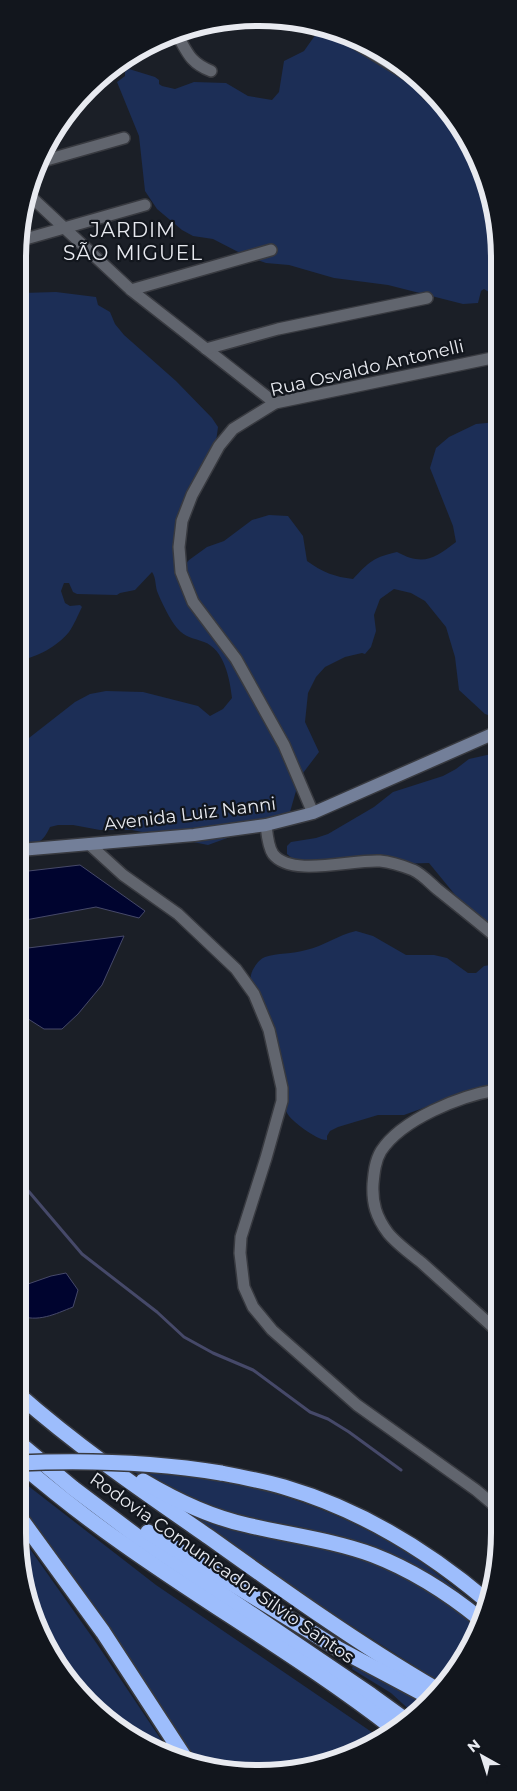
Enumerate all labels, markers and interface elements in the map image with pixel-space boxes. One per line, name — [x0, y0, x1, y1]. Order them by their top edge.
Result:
district label: JARDIM SÃO MIGUEL — [63, 218, 203, 265]
street label: Rua Osvaldo Antonelli — [268, 335, 466, 401]
street label: Avenida Luiz Nanni — [103, 793, 277, 835]
street label: Rodovia Comunicador Silvio Santos — [86, 1468, 359, 1668]
north arrow — [457, 1731, 507, 1781]
text: N — [464, 1735, 484, 1756]

